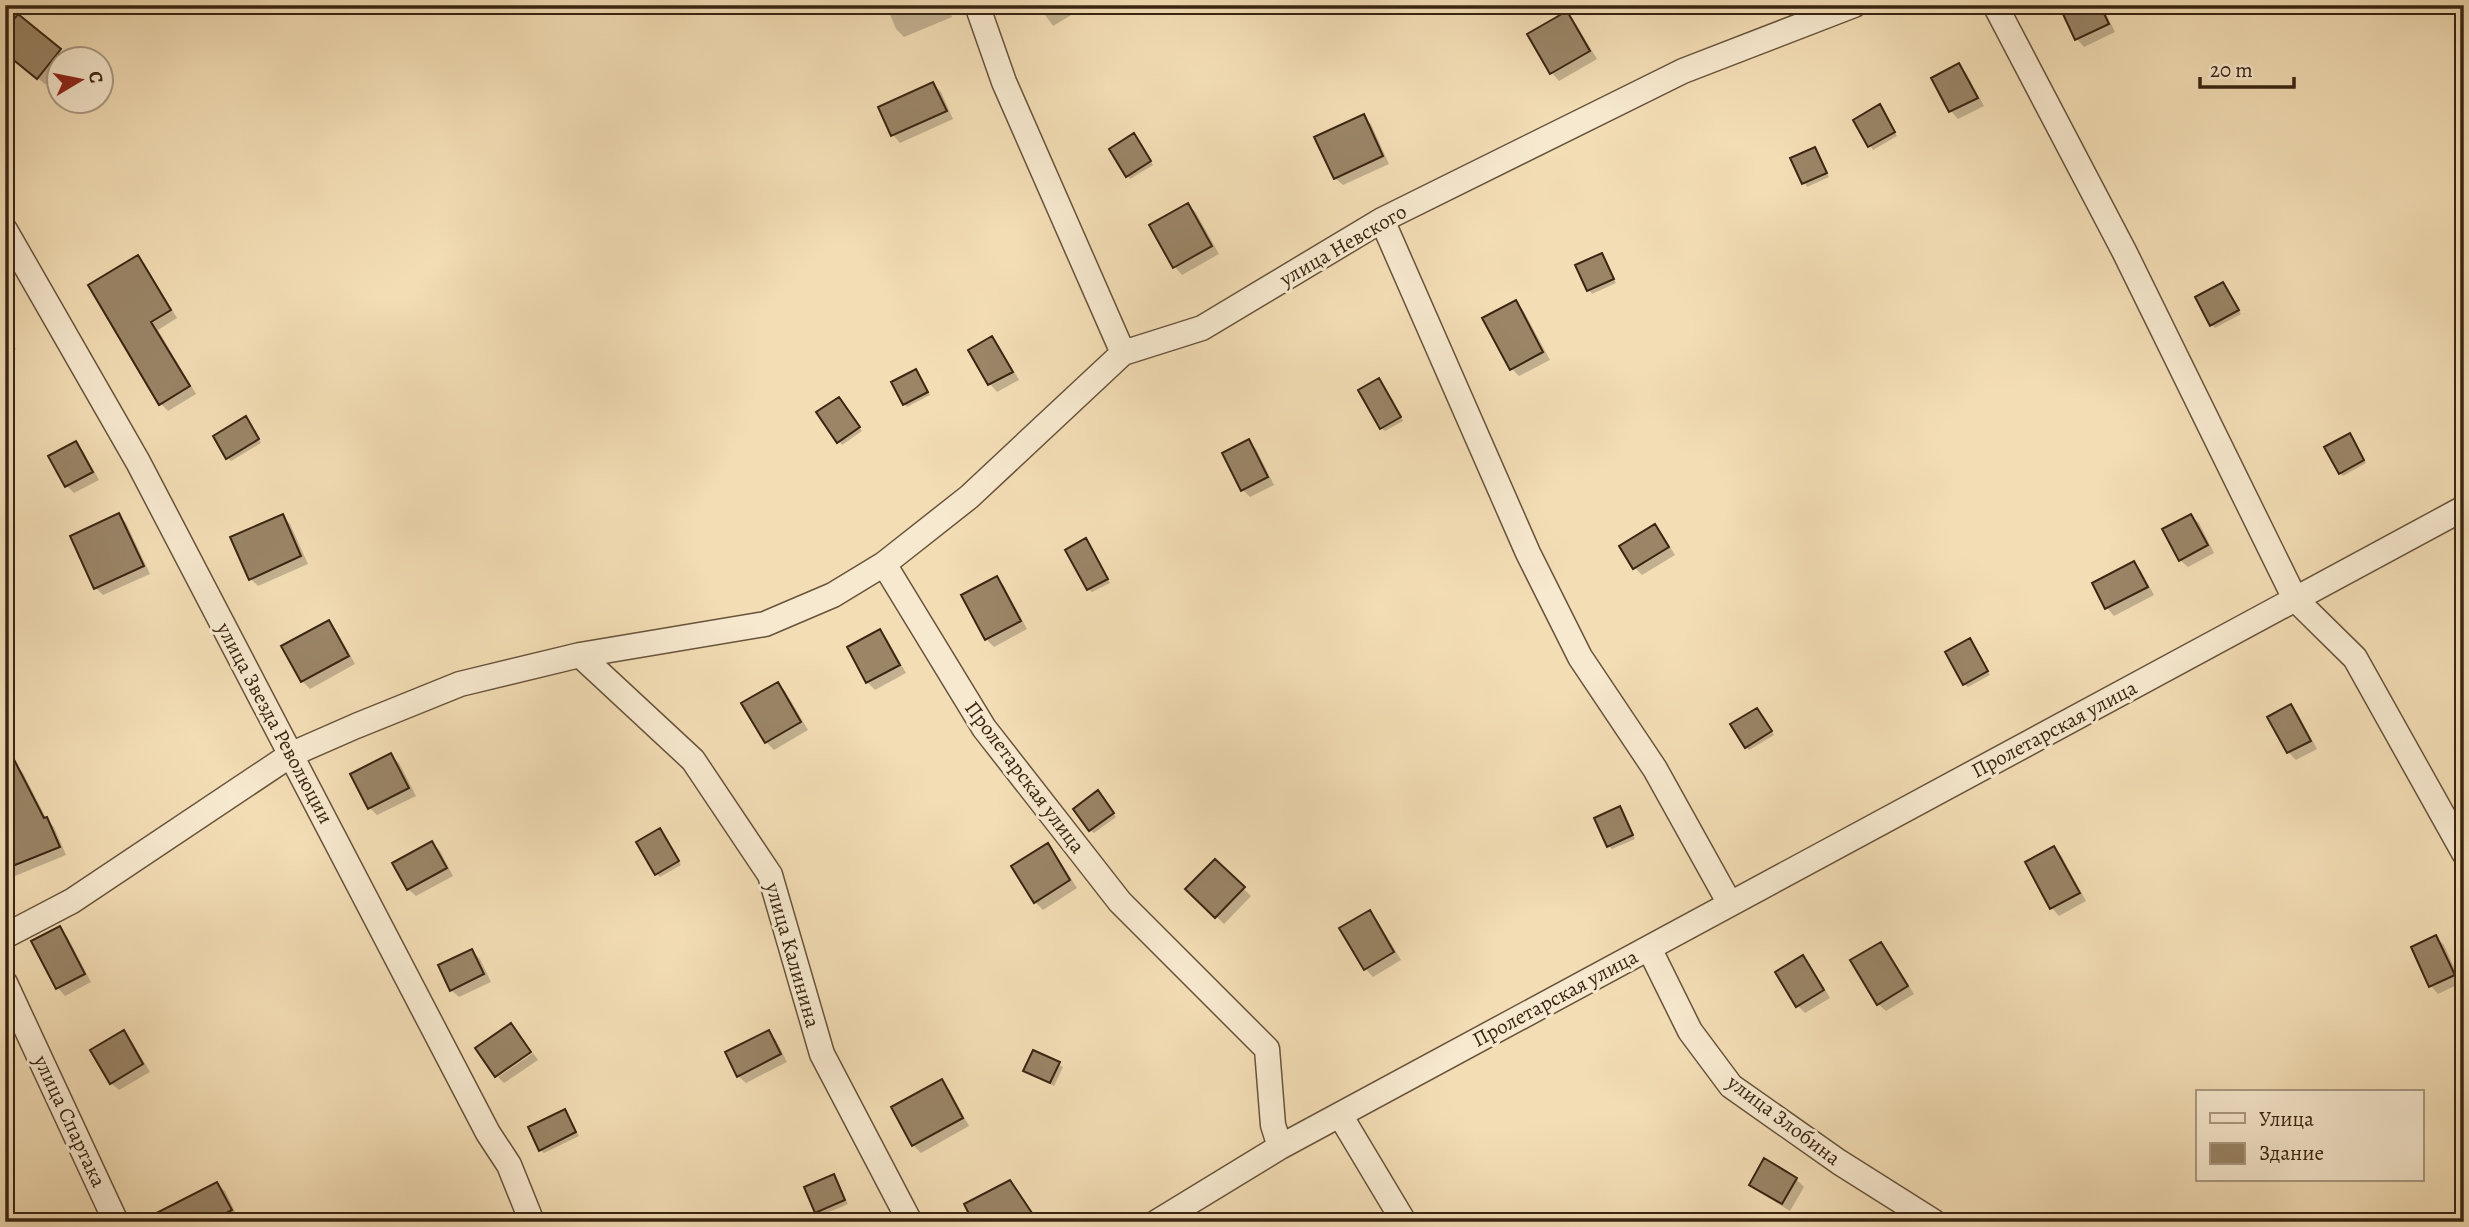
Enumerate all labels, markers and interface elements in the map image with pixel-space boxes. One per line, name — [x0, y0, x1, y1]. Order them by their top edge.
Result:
north arrow — [46, 46, 116, 116]
scale bar — [2200, 46, 2294, 90]
text: 20 m — [2210, 56, 2253, 84]
text: С — [82, 69, 110, 85]
street label: улица Невского — [1274, 197, 1412, 293]
street label: улица Звезда Революции — [210, 617, 340, 829]
street label: Пролетарская улица — [1966, 673, 2142, 785]
street label: Пролетарская улица — [959, 695, 1092, 859]
street label: улица Калинина — [759, 878, 827, 1031]
street label: Пролетарская улица — [1467, 942, 1643, 1054]
street label: улица Спартака — [27, 1050, 113, 1192]
street label: улица Злобина — [1721, 1068, 1847, 1172]
legend — [2196, 1090, 2424, 1182]
text: Улица — [2259, 1105, 2314, 1133]
text: Здание — [2259, 1139, 2324, 1167]

